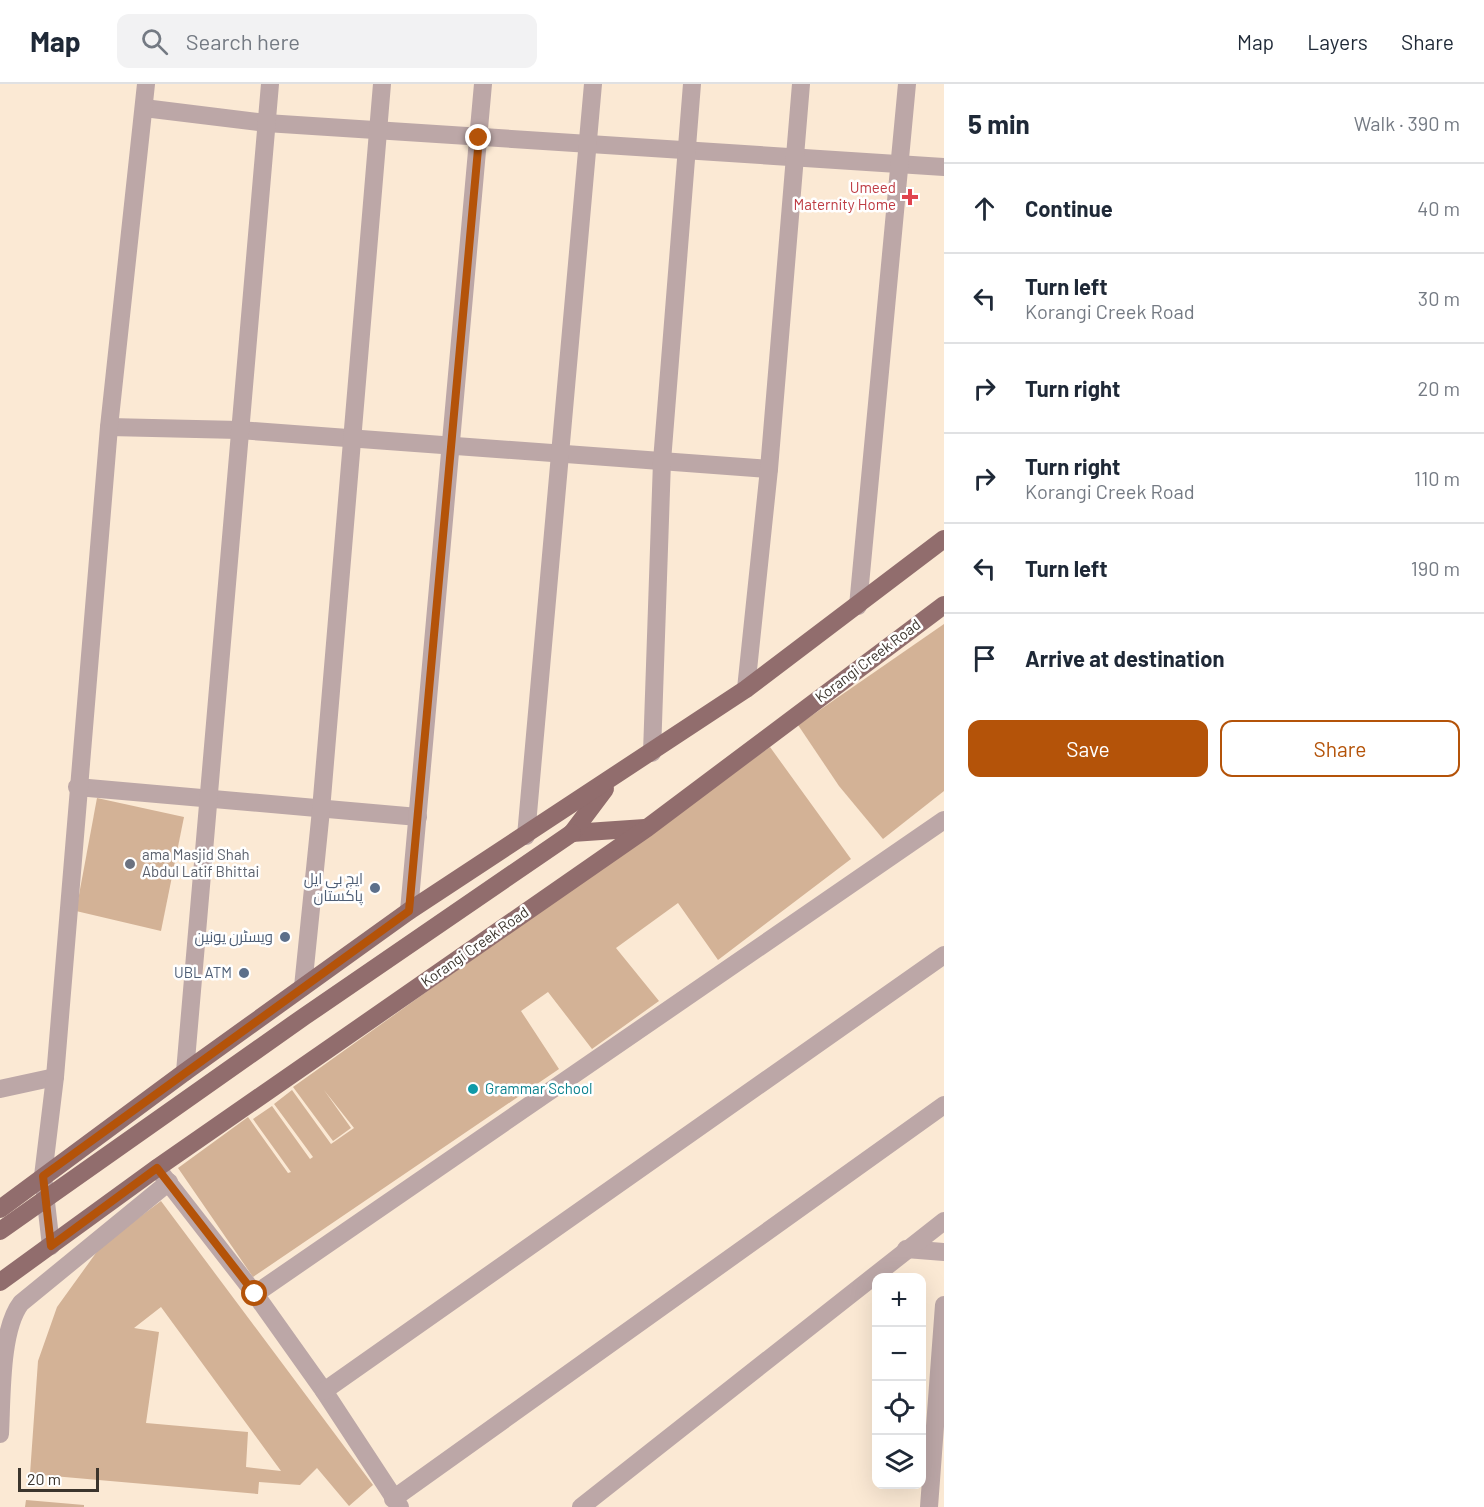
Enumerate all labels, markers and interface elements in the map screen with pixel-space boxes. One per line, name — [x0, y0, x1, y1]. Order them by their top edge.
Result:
search box — [117, 14, 537, 68]
text: Map — [30, 24, 81, 58]
icon: search — [138, 25, 171, 58]
text: Search here — [186, 28, 300, 54]
text: Map — [1237, 29, 1274, 54]
text: Layers — [1307, 29, 1368, 54]
text: Share — [1401, 29, 1454, 54]
text: 5 min — [968, 108, 1030, 139]
text: Walk · 390 m — [1354, 111, 1460, 135]
route end — [465, 124, 491, 150]
place label: Umeed Maternity Home — [793, 178, 896, 213]
marker: Umeed Maternity Home — [901, 188, 919, 206]
icon: ahead — [968, 192, 1001, 225]
text: Continue — [1025, 195, 1113, 221]
text: 40 m — [1417, 196, 1460, 220]
text: Turn left — [1025, 273, 1108, 299]
icon: left — [968, 282, 1001, 315]
text: 30 m — [1418, 286, 1460, 310]
text: Korangi Creek Road — [1025, 299, 1195, 323]
icon: right — [968, 372, 1001, 405]
text: Turn right — [1025, 375, 1120, 401]
text: 20 m — [1417, 376, 1460, 400]
text: Turn right — [1025, 453, 1120, 479]
icon: right — [968, 462, 1001, 495]
text: 110 m — [1414, 466, 1460, 490]
text: Korangi Creek Road — [1025, 479, 1195, 503]
icon: left — [968, 552, 1001, 585]
text: Turn left — [1025, 555, 1108, 581]
text: 190 m — [1411, 556, 1460, 580]
street label: Korangi Creek Road — [811, 615, 924, 706]
icon: arrive — [968, 642, 1001, 675]
text: Arrive at destination — [1025, 645, 1224, 671]
button: Save — [968, 720, 1208, 777]
button: Share — [1220, 720, 1460, 777]
place label: ama Masjid Shah Abdul Latif Bhittai — [142, 845, 259, 880]
marker: ama Masjid Shah Abdul Latif Bhittai — [123, 857, 137, 871]
place label: ایچ بی ایل پاکستان — [304, 869, 363, 906]
marker: ایچ بی ایل پاکستان — [368, 881, 382, 895]
street label: Korangi Creek Road — [417, 902, 532, 990]
place label: ویسٹرن یونین — [194, 927, 273, 947]
marker: ویسٹرن یونین — [278, 930, 292, 944]
place label: UBL ATM — [174, 963, 232, 981]
marker: UBL ATM — [237, 966, 251, 980]
place label: Grammar School — [485, 1079, 593, 1097]
marker: Grammar School — [466, 1082, 480, 1096]
map controls — [872, 1273, 926, 1489]
button: + — [872, 1273, 926, 1327]
route start — [241, 1280, 267, 1306]
button: − — [872, 1327, 926, 1381]
button: locate — [872, 1381, 926, 1435]
button: layers — [872, 1435, 926, 1489]
scale bar — [18, 1465, 99, 1492]
text: 20 m — [27, 1469, 61, 1488]

